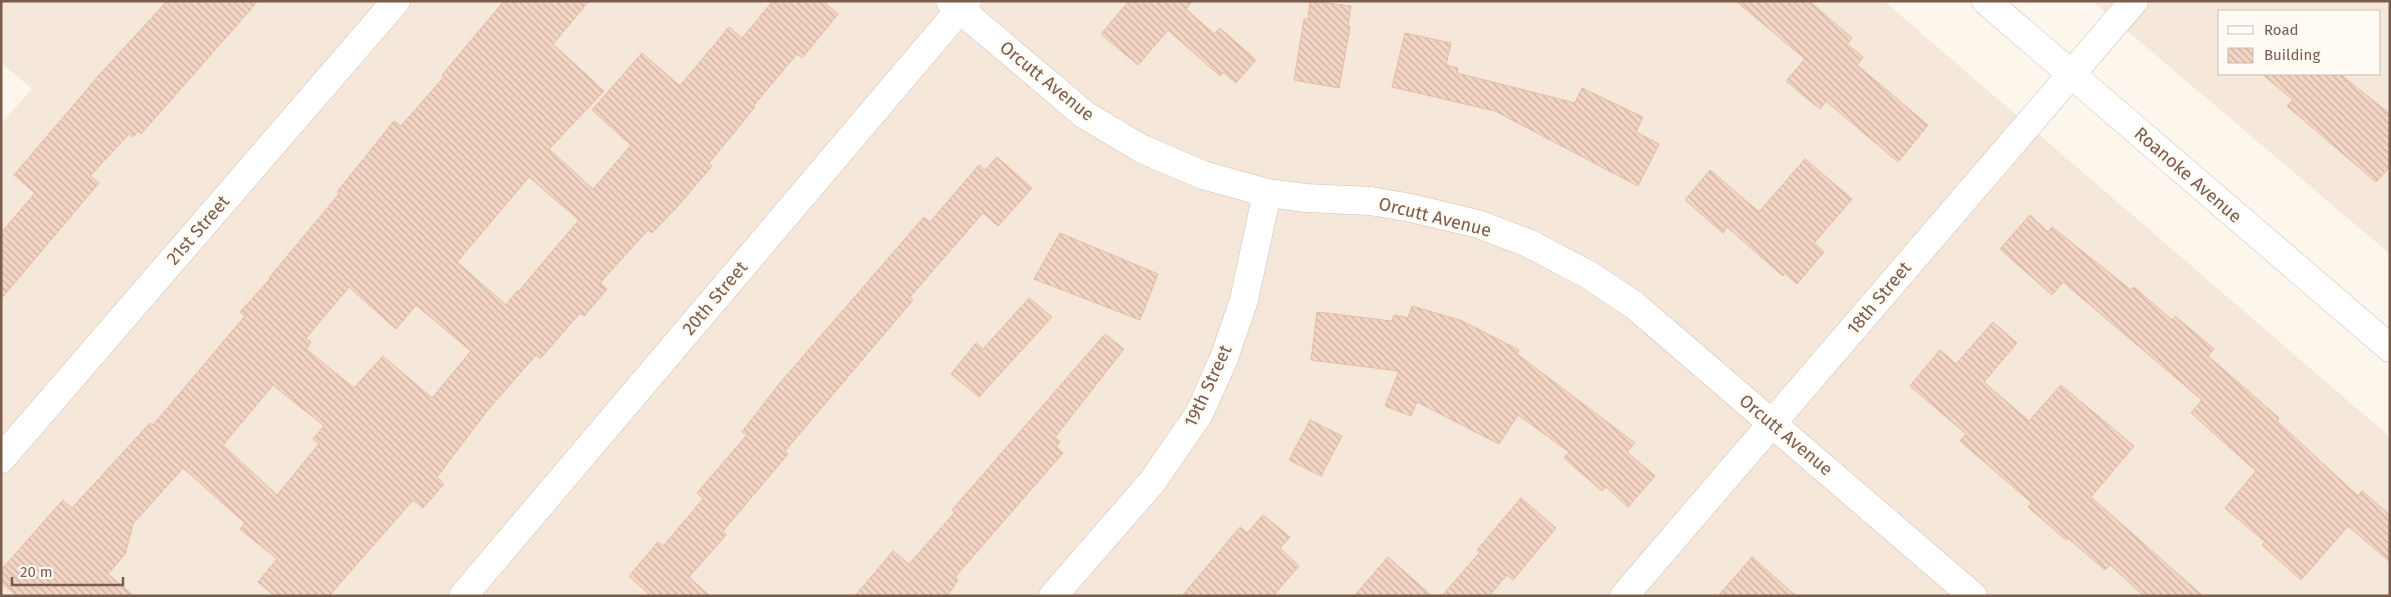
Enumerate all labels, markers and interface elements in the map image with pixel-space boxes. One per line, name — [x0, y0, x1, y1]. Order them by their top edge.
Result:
legend — [2218, 10, 2381, 75]
text: Road — [2264, 21, 2299, 39]
street label: Orcutt Avenue — [995, 36, 1099, 126]
text: Building — [2264, 46, 2320, 64]
street label: Roanoke Avenue — [2130, 122, 2246, 228]
street label: 21st Street — [162, 190, 234, 269]
street label: Orcutt Avenue — [1376, 192, 1494, 242]
street label: 20th Street — [678, 256, 753, 339]
street label: 18th Street — [1842, 257, 1916, 339]
street label: 19th Street — [1179, 341, 1237, 430]
street label: Orcutt Avenue — [1735, 390, 1837, 480]
scale bar — [12, 554, 124, 586]
text: 20 m — [20, 563, 53, 581]

